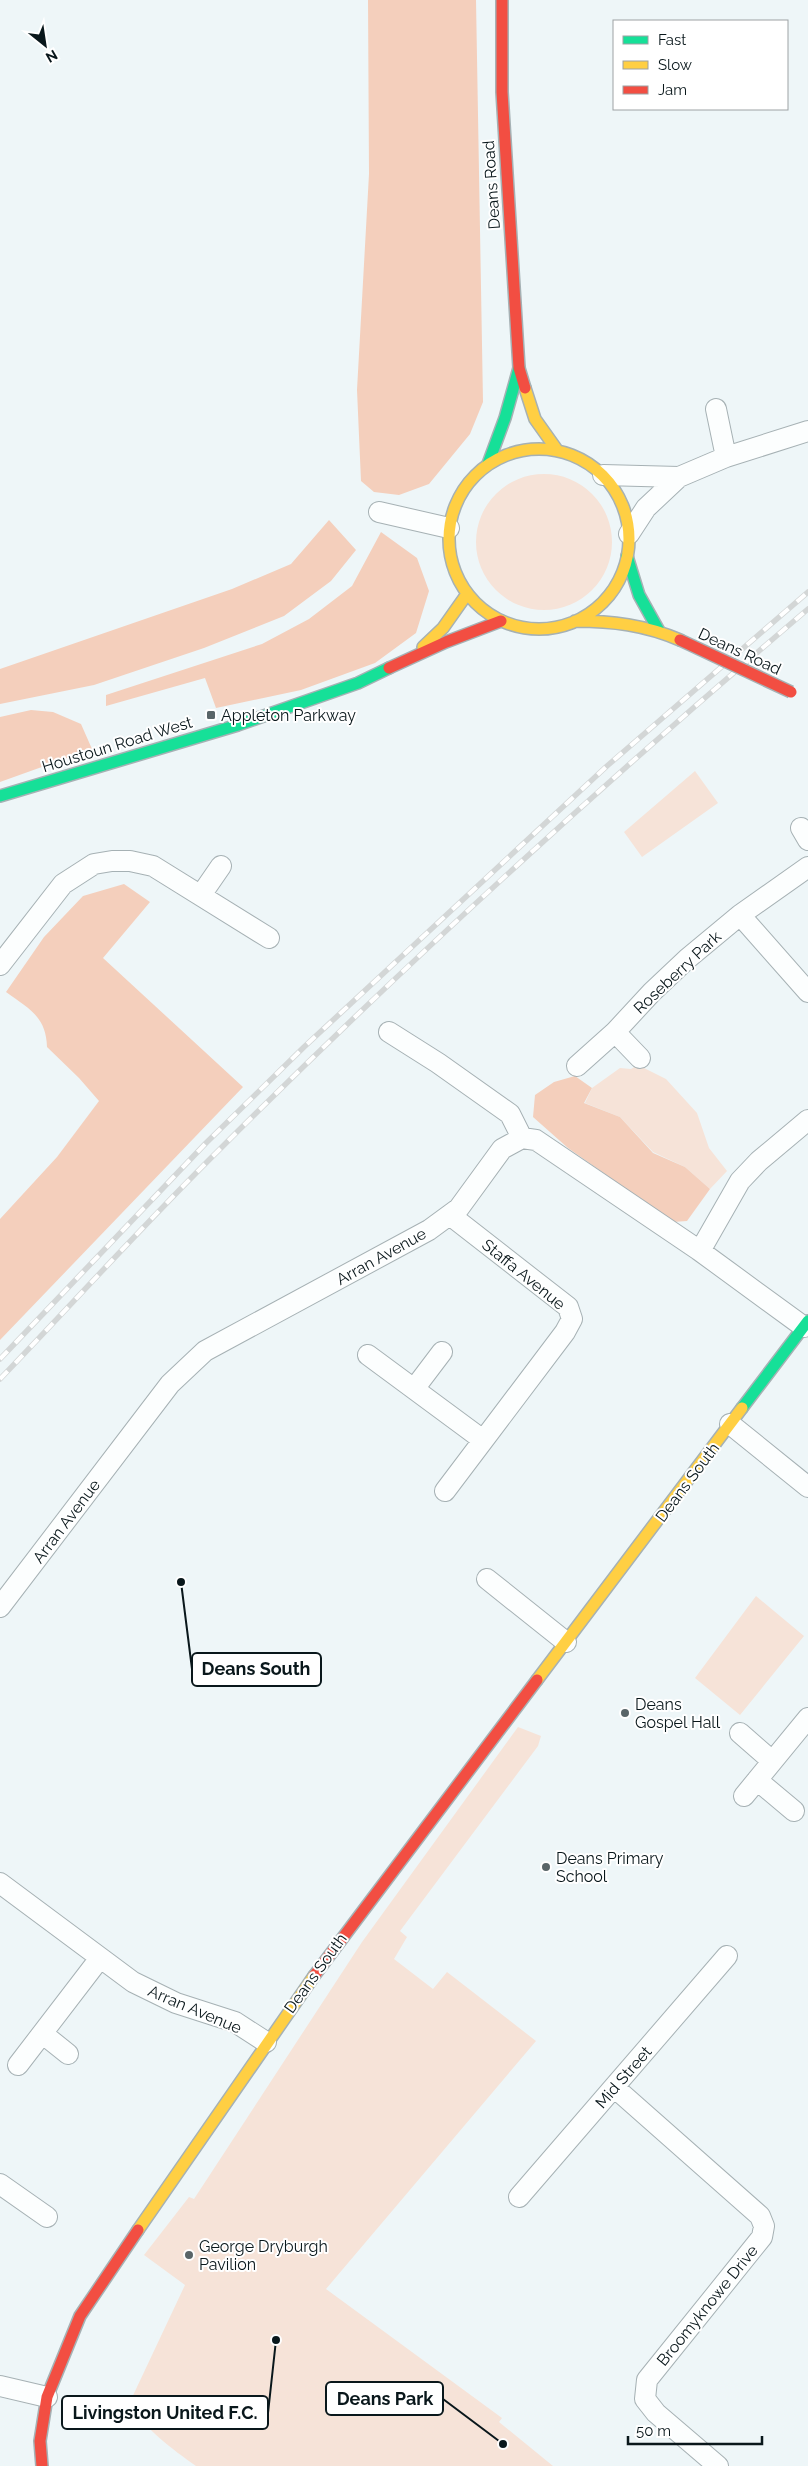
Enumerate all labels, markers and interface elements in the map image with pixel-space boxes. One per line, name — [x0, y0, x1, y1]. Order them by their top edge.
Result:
north arrow — [20, 20, 70, 70]
legend — [613, 20, 788, 110]
text: Fast — [658, 31, 686, 49]
text: N — [43, 47, 60, 66]
text: Slow — [658, 56, 692, 74]
text: Jam — [658, 81, 687, 99]
street label: Deans Road — [479, 140, 504, 230]
street label: Deans Road — [695, 624, 784, 679]
place label: Appleton Parkway — [221, 706, 356, 725]
marker: Appleton Parkway — [205, 709, 217, 721]
street label: Houstoun Road West — [40, 712, 195, 776]
street label: Roseberry Park — [630, 927, 725, 1018]
street label: Arran Avenue — [333, 1224, 429, 1289]
street label: Staffa Avenue — [478, 1235, 569, 1314]
street label: Deans South — [651, 1439, 723, 1526]
street label: Arran Avenue — [29, 1476, 104, 1567]
callout: Deans South — [192, 1653, 321, 1686]
text: Deans South — [202, 1658, 310, 1679]
place label: Deans Gospel Hall — [635, 1695, 721, 1732]
marker: Deans Gospel Hall — [619, 1707, 631, 1719]
place label: Deans Primary School — [556, 1849, 664, 1886]
marker: Deans Primary School — [540, 1861, 552, 1873]
street label: Deans South — [280, 1930, 351, 2017]
street label: Arran Avenue — [145, 1981, 244, 2038]
street label: Mid Street — [591, 2042, 656, 2112]
place label: George Dryburgh Pavilion — [199, 2237, 328, 2274]
street label: Broomyknowe Drive — [653, 2241, 762, 2369]
marker: George Dryburgh Pavilion — [183, 2249, 195, 2261]
callout: Deans Park — [326, 2382, 443, 2415]
text: Deans Park — [337, 2388, 434, 2409]
callout: Livingston United F.C. — [62, 2396, 268, 2429]
text: Livingston United F.C. — [72, 2402, 258, 2423]
scale bar — [628, 2414, 762, 2446]
text: 50 m — [636, 2422, 671, 2440]

